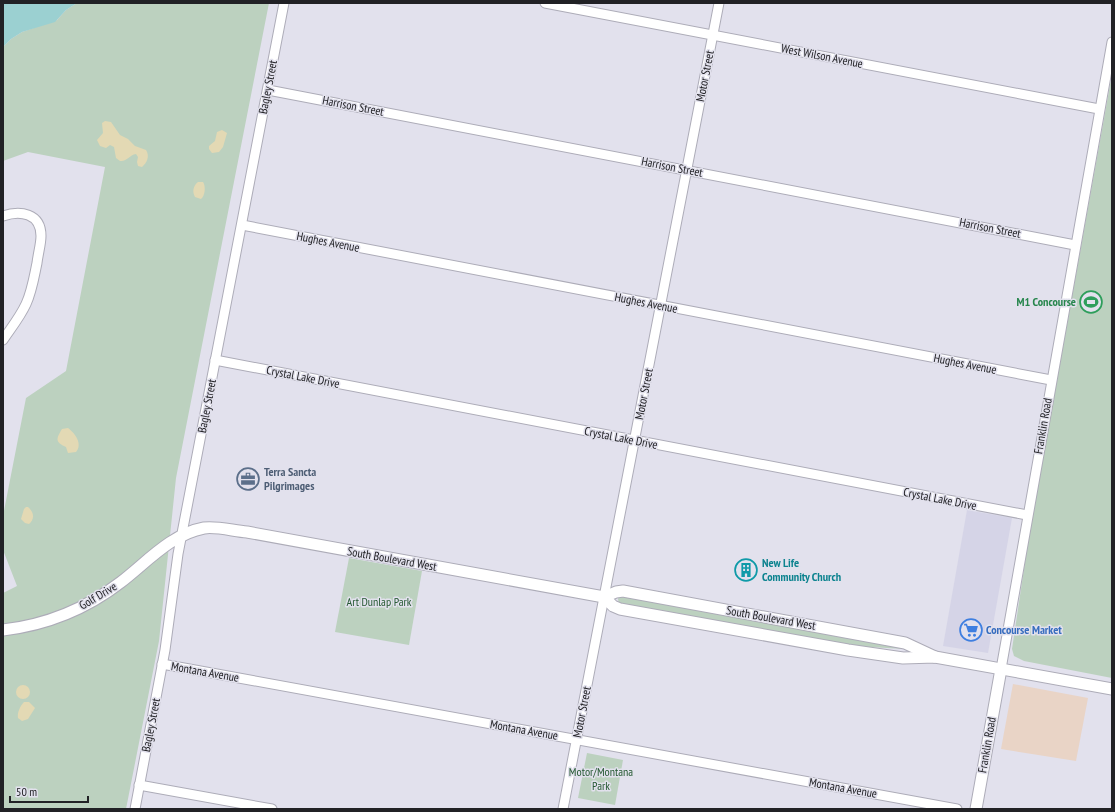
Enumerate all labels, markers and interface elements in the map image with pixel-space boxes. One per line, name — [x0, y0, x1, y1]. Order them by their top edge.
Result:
street label: West Wilson Avenue — [780, 40, 864, 71]
street label: Motor Street — [692, 48, 717, 103]
street label: Bagley Street — [255, 58, 280, 115]
street label: Harrison Street — [321, 92, 386, 119]
street label: Harrison Street — [640, 153, 705, 180]
street label: Harrison Street — [958, 214, 1023, 241]
street label: Hughes Avenue — [295, 228, 361, 255]
street label: Hughes Avenue — [613, 289, 679, 316]
sports icon: M1 Concourse — [1078, 289, 1104, 315]
place label: M1 Concourse — [1017, 294, 1076, 309]
street label: Hughes Avenue — [932, 350, 998, 377]
street label: Crystal Lake Drive — [265, 362, 341, 391]
street label: Motor Street — [631, 366, 656, 421]
street label: Bagley Street — [194, 377, 219, 434]
street label: Franklin Road — [1030, 397, 1055, 455]
street label: Crystal Lake Drive — [583, 423, 659, 452]
place label: Terra Sancta Pilgrimages — [264, 464, 316, 493]
office icon: Terra Sancta Pilgrimages — [235, 466, 261, 492]
street label: Crystal Lake Drive — [902, 484, 978, 513]
street label: South Boulevard West — [346, 543, 439, 574]
place label: New Life Community Church — [762, 555, 841, 584]
building icon: New Life Community Church — [733, 557, 759, 583]
street label: Golf Drive — [76, 578, 119, 613]
park label: Art Dunlap Park — [346, 594, 412, 609]
street label: South Boulevard West — [725, 602, 818, 633]
supermarket icon: Concourse Market — [958, 617, 984, 643]
place label: Concourse Market — [986, 622, 1062, 637]
street label: Montana Avenue — [170, 658, 240, 685]
street label: Motor Street — [569, 684, 594, 739]
street label: Bagley Street — [138, 696, 163, 753]
street label: Montana Avenue — [489, 716, 559, 743]
street label: Franklin Road — [974, 716, 999, 774]
park label: Motor/Montana Park — [569, 764, 633, 793]
street label: Montana Avenue — [808, 774, 878, 801]
scale bar — [10, 778, 88, 804]
text: 50 m — [16, 784, 37, 799]

